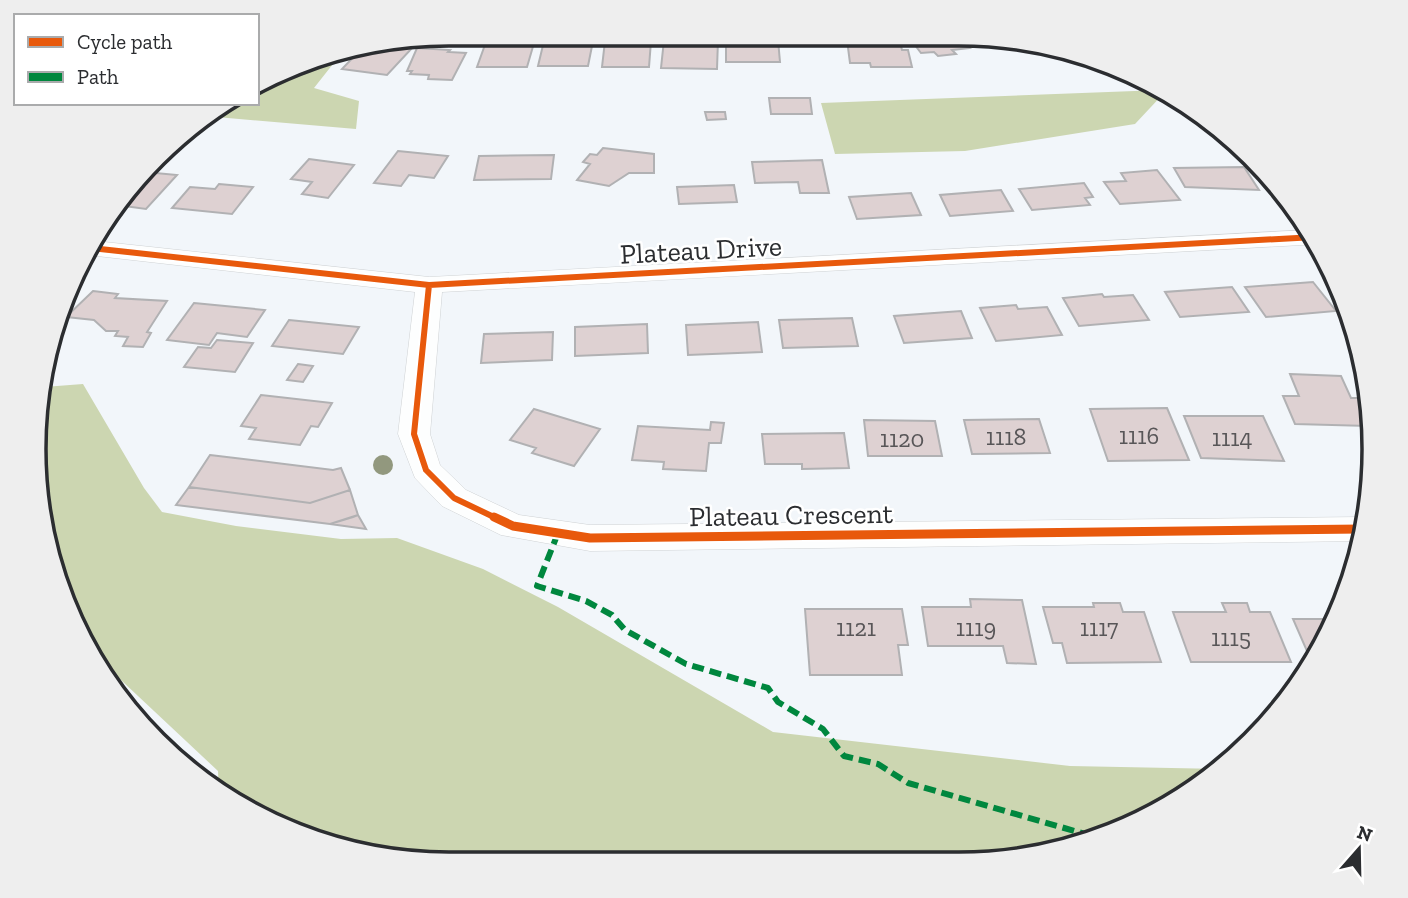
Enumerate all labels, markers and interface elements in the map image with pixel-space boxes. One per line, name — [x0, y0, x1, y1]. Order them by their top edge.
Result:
legend — [14, 14, 259, 105]
text: Cycle path — [77, 29, 172, 54]
text: Path — [77, 64, 119, 89]
street label: Plateau Drive — [619, 229, 783, 271]
house number: 1116 — [1119, 421, 1159, 450]
house number: 1118 — [986, 422, 1026, 451]
house number: 1114 — [1212, 423, 1252, 452]
house number: 1120 — [880, 424, 924, 453]
street label: Plateau Crescent — [689, 497, 894, 533]
house number: 1121 — [836, 613, 876, 642]
house number: 1119 — [956, 613, 996, 642]
house number: 1117 — [1080, 613, 1118, 642]
house number: 1115 — [1211, 623, 1251, 652]
north arrow — [1324, 814, 1394, 884]
text: N — [1354, 820, 1375, 847]

